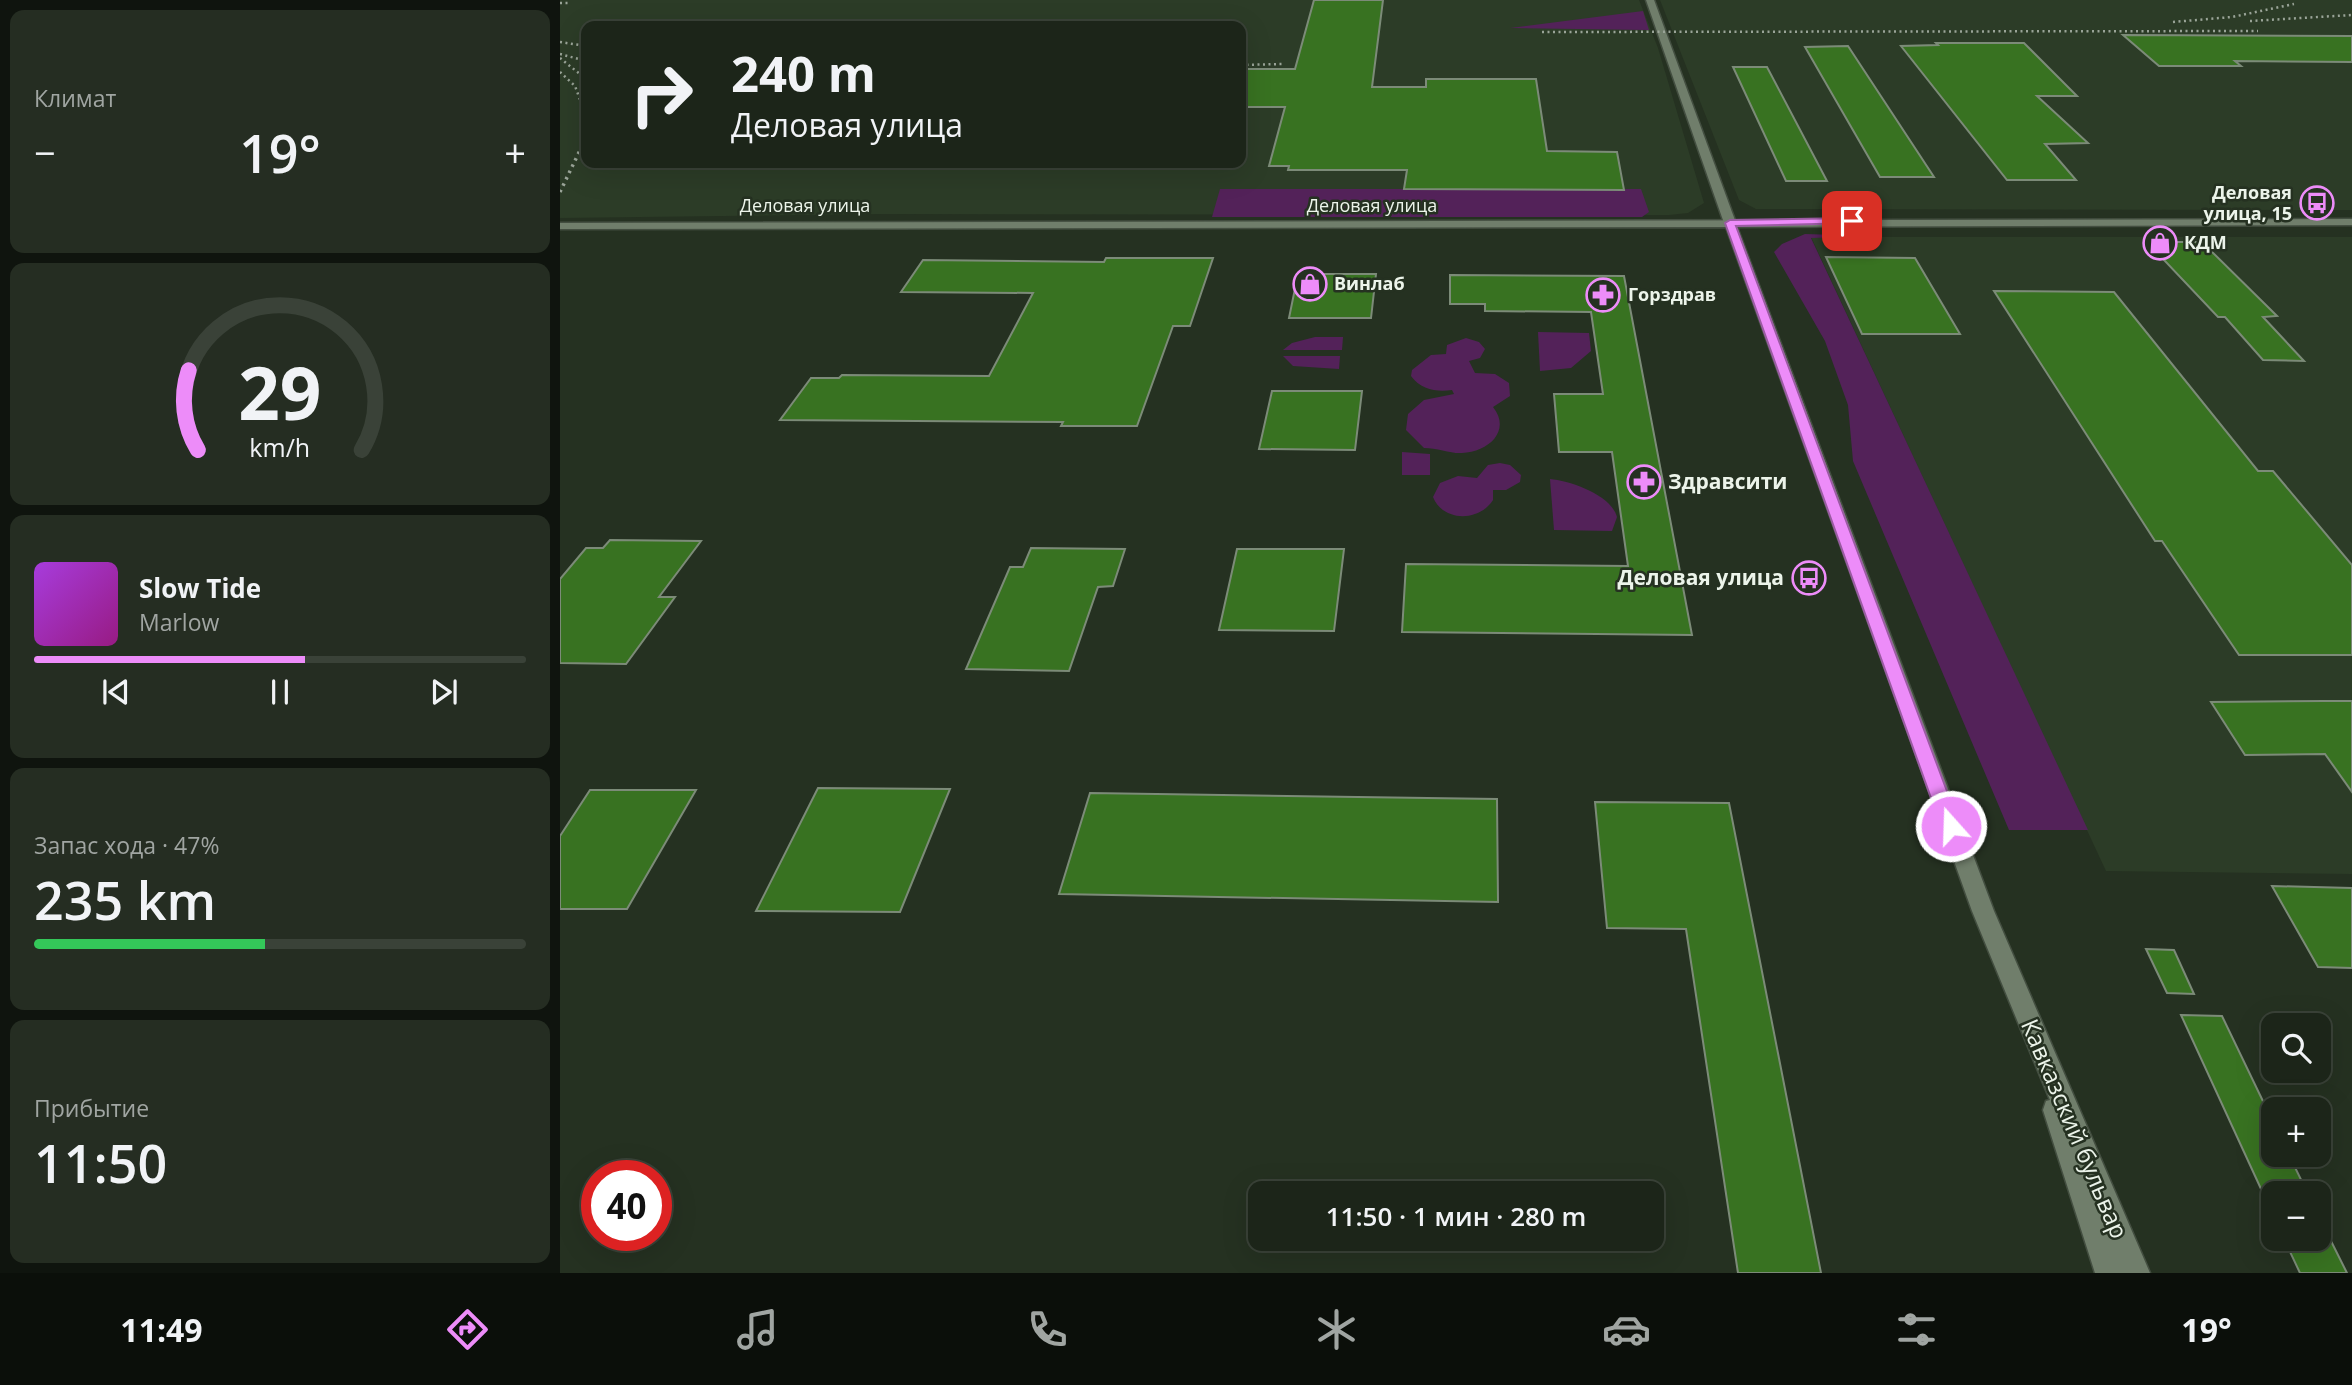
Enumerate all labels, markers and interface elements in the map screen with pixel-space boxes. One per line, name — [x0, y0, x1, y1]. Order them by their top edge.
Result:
text: 240 m — [731, 40, 876, 106]
icon: right — [616, 49, 707, 140]
text: Климат — [34, 82, 116, 114]
text: Деловая улица — [731, 103, 963, 146]
text: 19° — [239, 117, 321, 188]
text: − — [34, 126, 56, 178]
text: + — [504, 126, 526, 178]
place label: Деловая улица, 15 — [2204, 180, 2292, 225]
bus stop icon: Деловая улица, 15 — [2298, 184, 2336, 222]
pin — [1822, 191, 1882, 251]
street label: Деловая улица — [740, 193, 870, 217]
street label: Деловая улица — [1307, 193, 1437, 217]
icon: arrive — [1833, 202, 1871, 240]
shop icon: КДМ — [2141, 224, 2179, 262]
place label: КДМ — [2184, 230, 2227, 254]
shop icon: Винлаб — [1291, 265, 1329, 303]
place label: Винлаб — [1334, 271, 1405, 295]
pharmacy icon: Горздрав — [1584, 276, 1622, 314]
place label: Горздрав — [1628, 282, 1716, 306]
text: 29 — [238, 342, 322, 441]
text: km/h — [250, 430, 310, 464]
pharmacy icon: Здравсити — [1625, 463, 1663, 501]
place label: Здравсити — [1668, 467, 1787, 495]
bus stop icon: Деловая улица — [1790, 559, 1828, 597]
place label: Деловая улица — [1617, 563, 1784, 591]
text: Slow Tide — [139, 570, 261, 606]
text: Marlow — [139, 606, 219, 638]
icon: previous — [97, 673, 135, 711]
icon: pause — [261, 673, 299, 711]
icon: next — [425, 673, 463, 711]
position arrow — [1914, 789, 1988, 863]
text: Запас хода · 47% — [34, 829, 219, 861]
text: 235 km — [34, 864, 216, 935]
street label: Кавказский бульвар — [2014, 1013, 2137, 1243]
map controls — [2261, 1013, 2331, 1251]
button: search — [2261, 1013, 2331, 1083]
text: Прибытие — [34, 1092, 149, 1124]
button: + — [2261, 1097, 2331, 1167]
text: 11:50 — [34, 1127, 167, 1198]
speed limit sign: 40 — [581, 1160, 672, 1251]
button: − — [2261, 1181, 2331, 1251]
text: 11:50 · 1 мин · 280 m — [1326, 1198, 1586, 1234]
icon: directions — [443, 1305, 492, 1354]
icon: music — [733, 1305, 782, 1354]
icon: phone — [1023, 1305, 1072, 1354]
icon: climate — [1312, 1305, 1361, 1354]
icon: car — [1602, 1305, 1651, 1354]
icon: filters — [1892, 1305, 1941, 1354]
text: 11:49 — [120, 1308, 203, 1351]
text: 19° — [2181, 1308, 2232, 1351]

